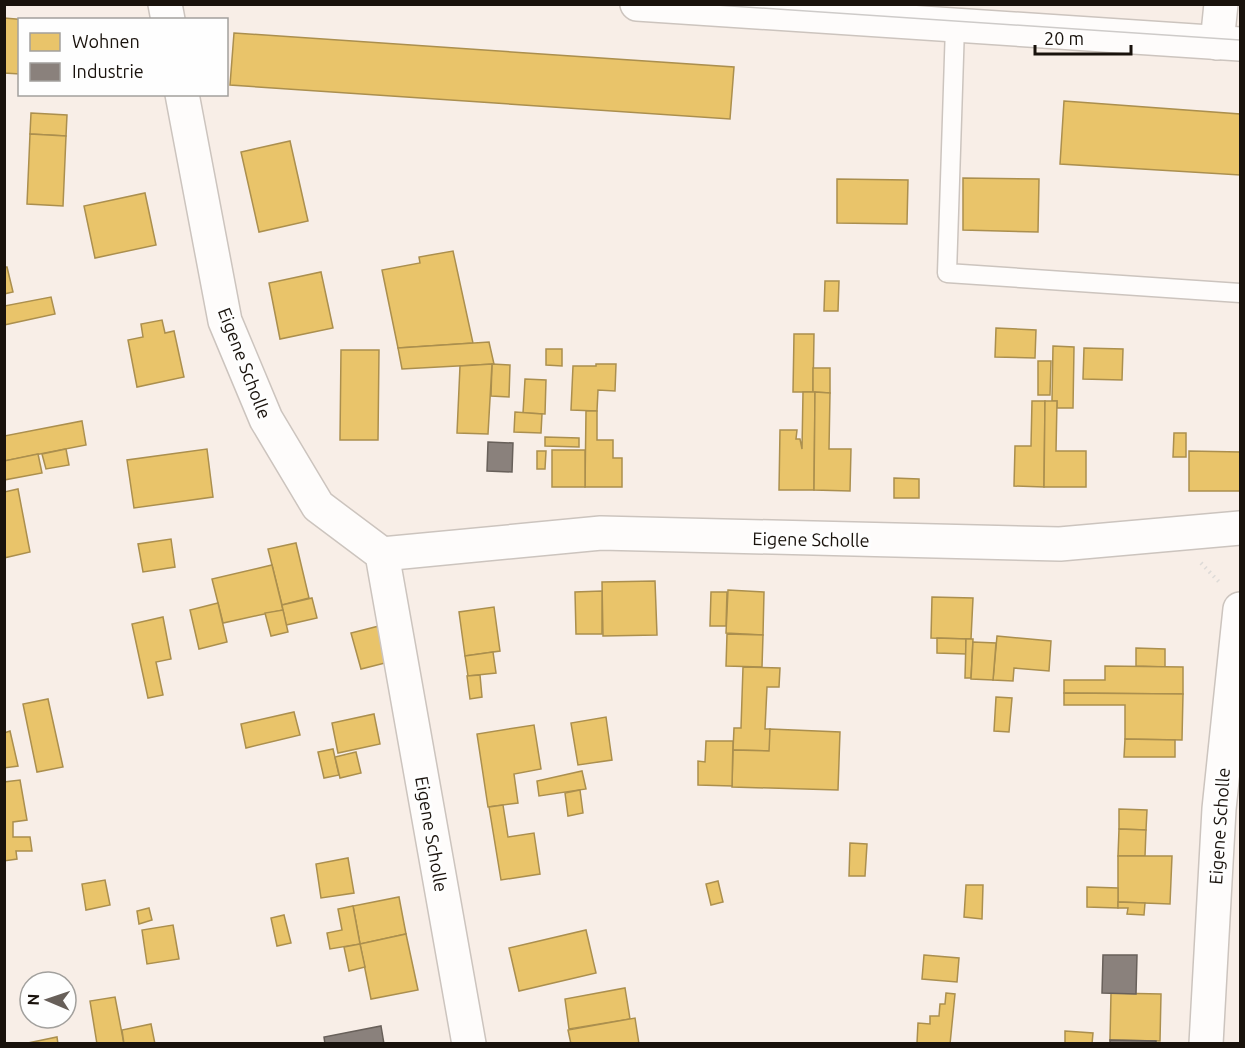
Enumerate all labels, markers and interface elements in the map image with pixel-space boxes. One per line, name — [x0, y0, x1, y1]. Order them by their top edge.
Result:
legend — [18, 18, 228, 96]
scale bar — [1035, 18, 1131, 56]
text: 20 m — [1044, 28, 1084, 48]
text: Wohnen — [72, 31, 140, 51]
text: Industrie — [72, 61, 144, 81]
street label: Eigene Scholle — [215, 305, 275, 421]
street label: Eigene Scholle — [752, 528, 870, 550]
street label: Eigene Scholle — [1205, 767, 1233, 885]
street label: Eigene Scholle — [412, 775, 452, 893]
north arrow — [18, 970, 78, 1030]
text: N — [24, 993, 42, 1006]

